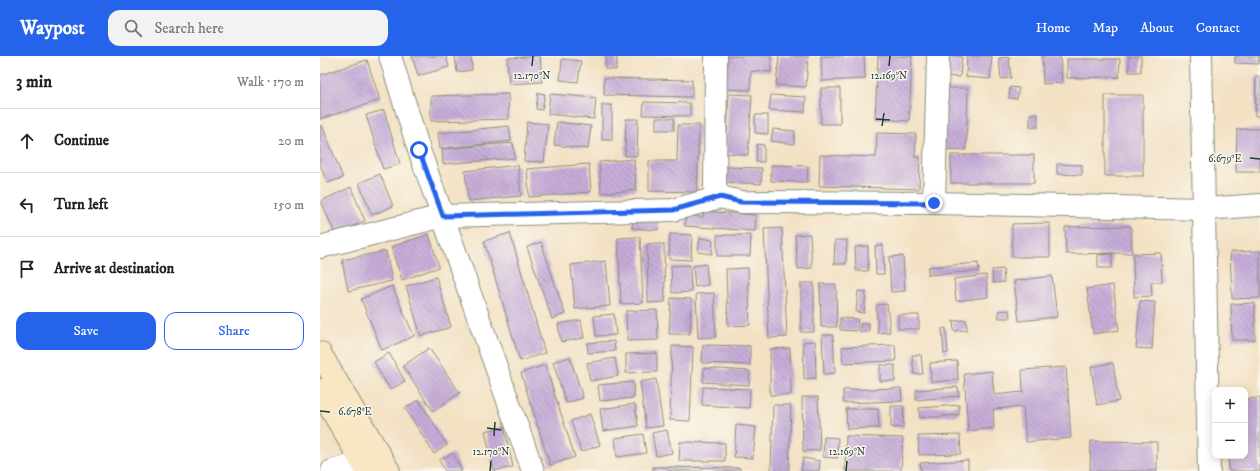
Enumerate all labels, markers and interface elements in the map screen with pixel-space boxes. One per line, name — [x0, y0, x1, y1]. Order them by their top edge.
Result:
search box — [108, 10, 388, 46]
text: Waypost — [20, 17, 84, 40]
icon: search — [122, 17, 144, 39]
text: Search here — [154, 19, 224, 38]
text: Home — [1036, 19, 1070, 37]
text: Map — [1092, 19, 1118, 37]
text: About — [1140, 19, 1174, 37]
text: Contact — [1196, 19, 1240, 37]
text: 12.170°N — [514, 70, 550, 82]
text: 12.169°N — [871, 70, 907, 82]
text: 3 min — [16, 71, 52, 93]
text: Walk · 170 m — [237, 74, 304, 90]
icon: ahead — [16, 130, 38, 152]
text: Continue — [54, 131, 109, 150]
text: 20 m — [278, 133, 304, 149]
route start — [410, 141, 428, 159]
text: 6.679°E — [1208, 153, 1242, 165]
icon: left — [16, 194, 38, 216]
route end — [925, 194, 943, 212]
text: Turn left — [54, 195, 108, 214]
text: 150 m — [273, 197, 304, 213]
icon: arrive — [16, 258, 38, 280]
text: Arrive at destination — [54, 259, 174, 278]
button: Save — [16, 312, 156, 350]
button: Share — [164, 312, 304, 350]
map controls — [1212, 387, 1248, 459]
button: + — [1212, 387, 1248, 423]
text: 6.678°E — [338, 406, 372, 418]
button: − — [1212, 423, 1248, 459]
text: 12.170°N — [473, 446, 509, 458]
text: 12.169°N — [829, 446, 865, 458]

